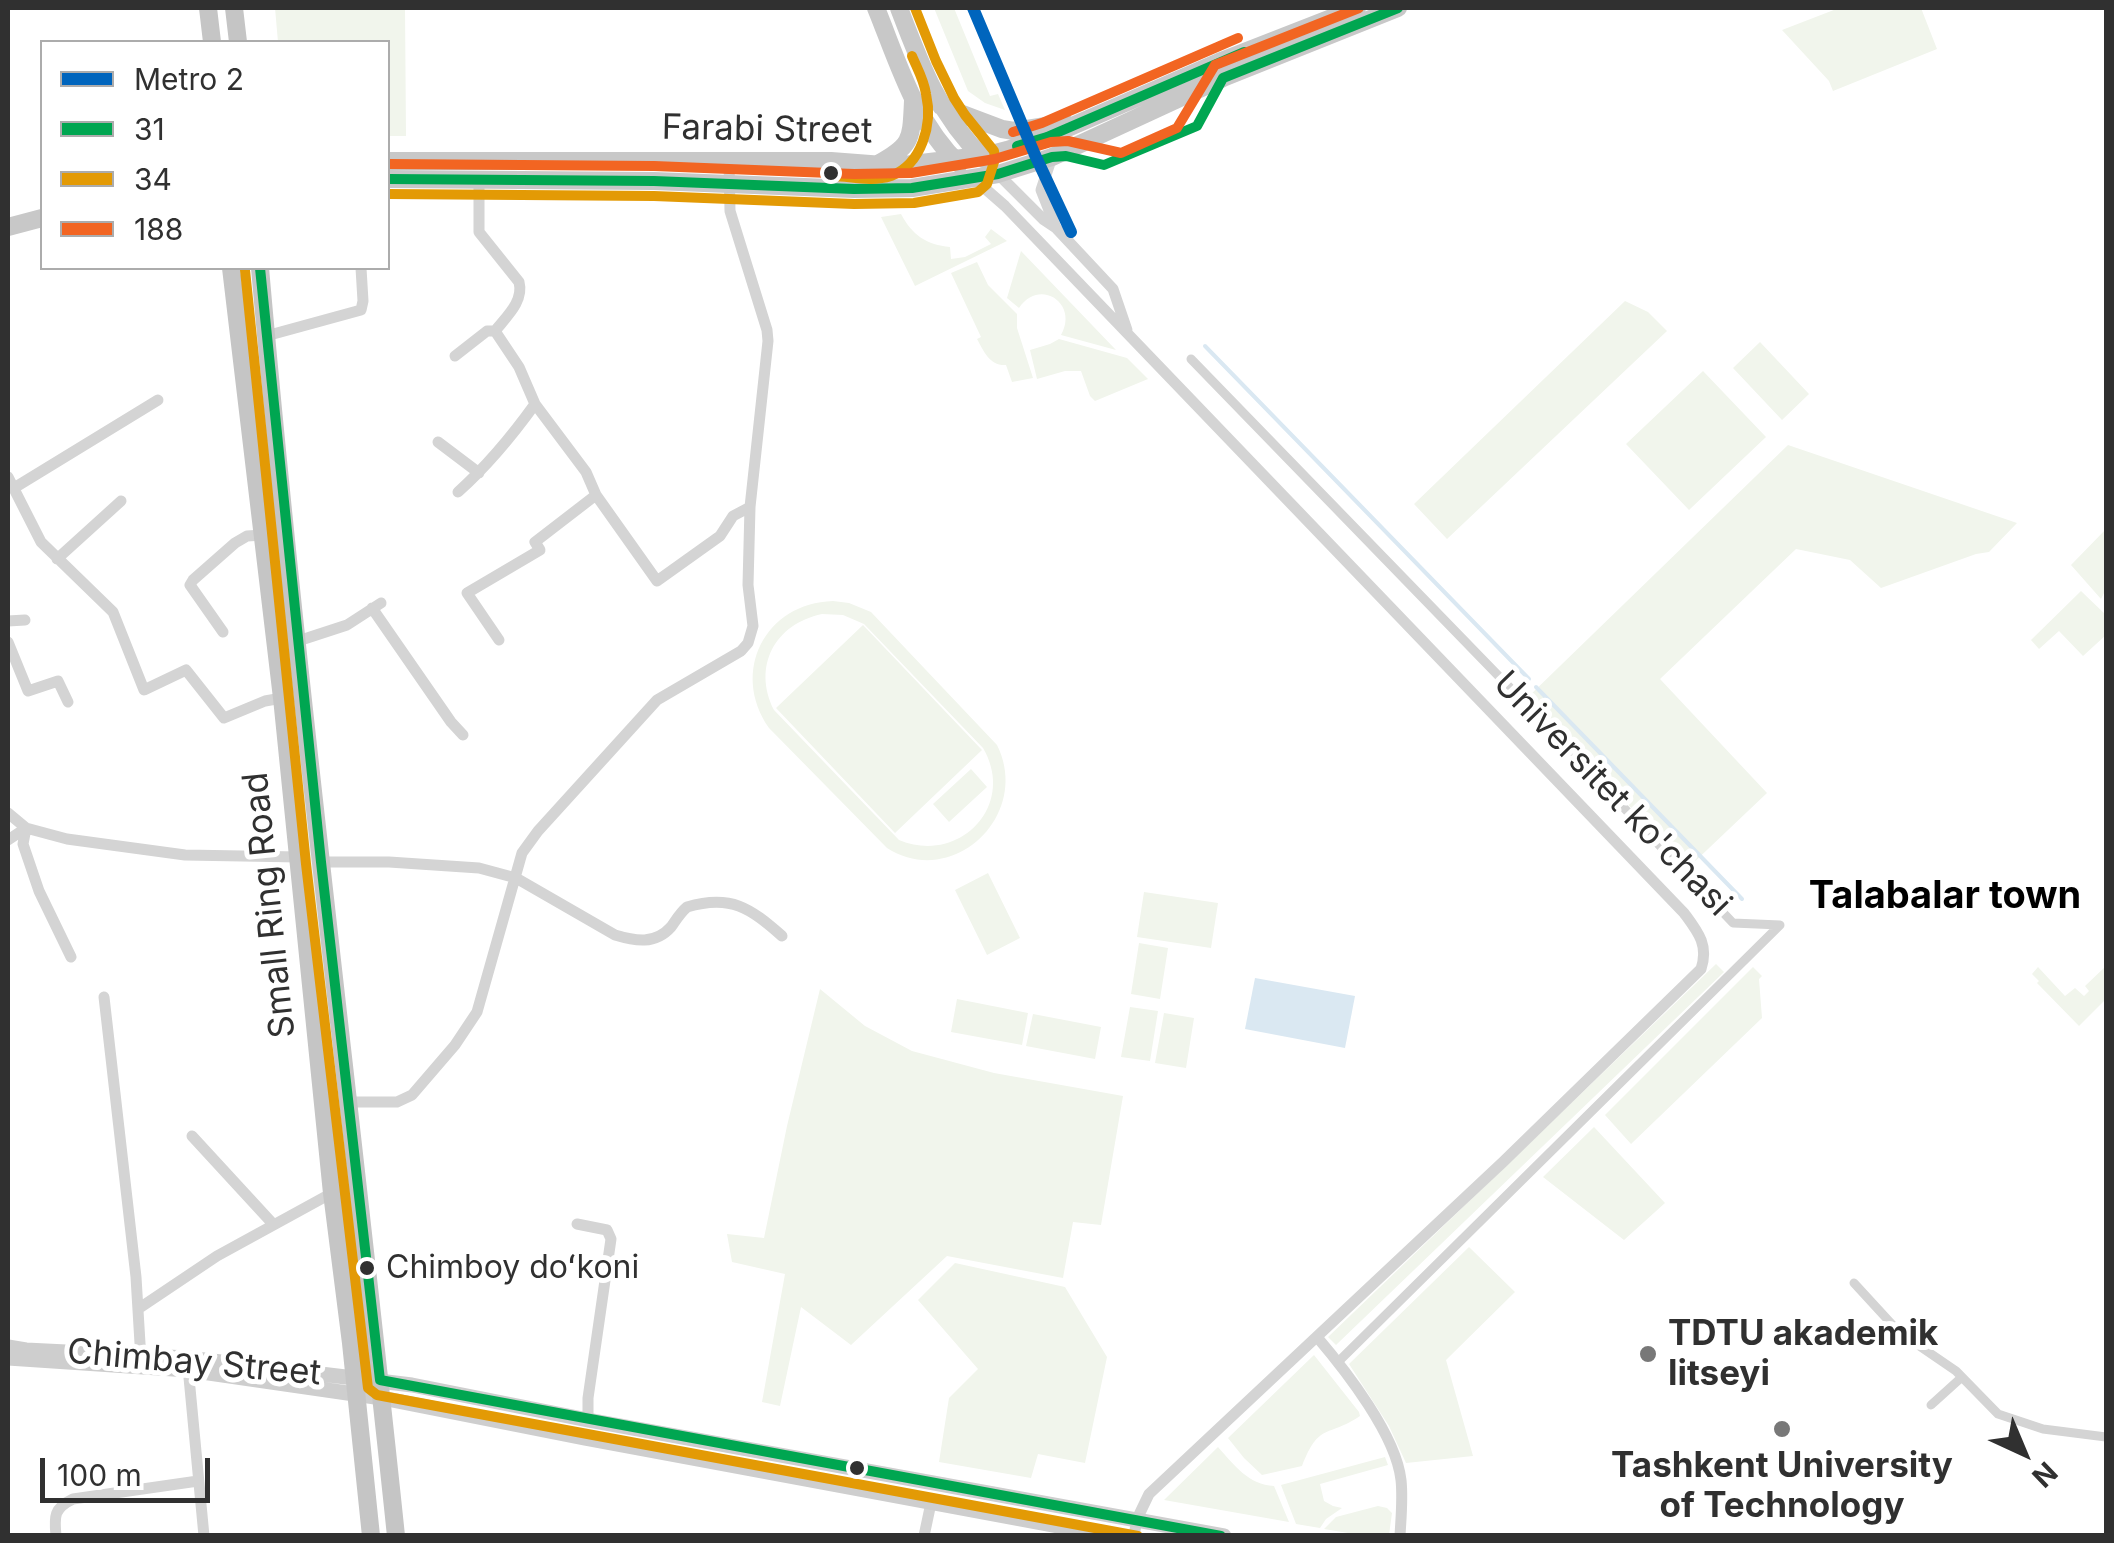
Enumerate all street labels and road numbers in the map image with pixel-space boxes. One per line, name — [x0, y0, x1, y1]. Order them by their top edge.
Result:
street label: Farabi Street — [661, 107, 873, 153]
street label: Universitet ko'chasi — [1484, 663, 1740, 925]
street label: Small Ring Road — [235, 770, 305, 1040]
street label: Chimbay Street — [65, 1331, 323, 1395]

